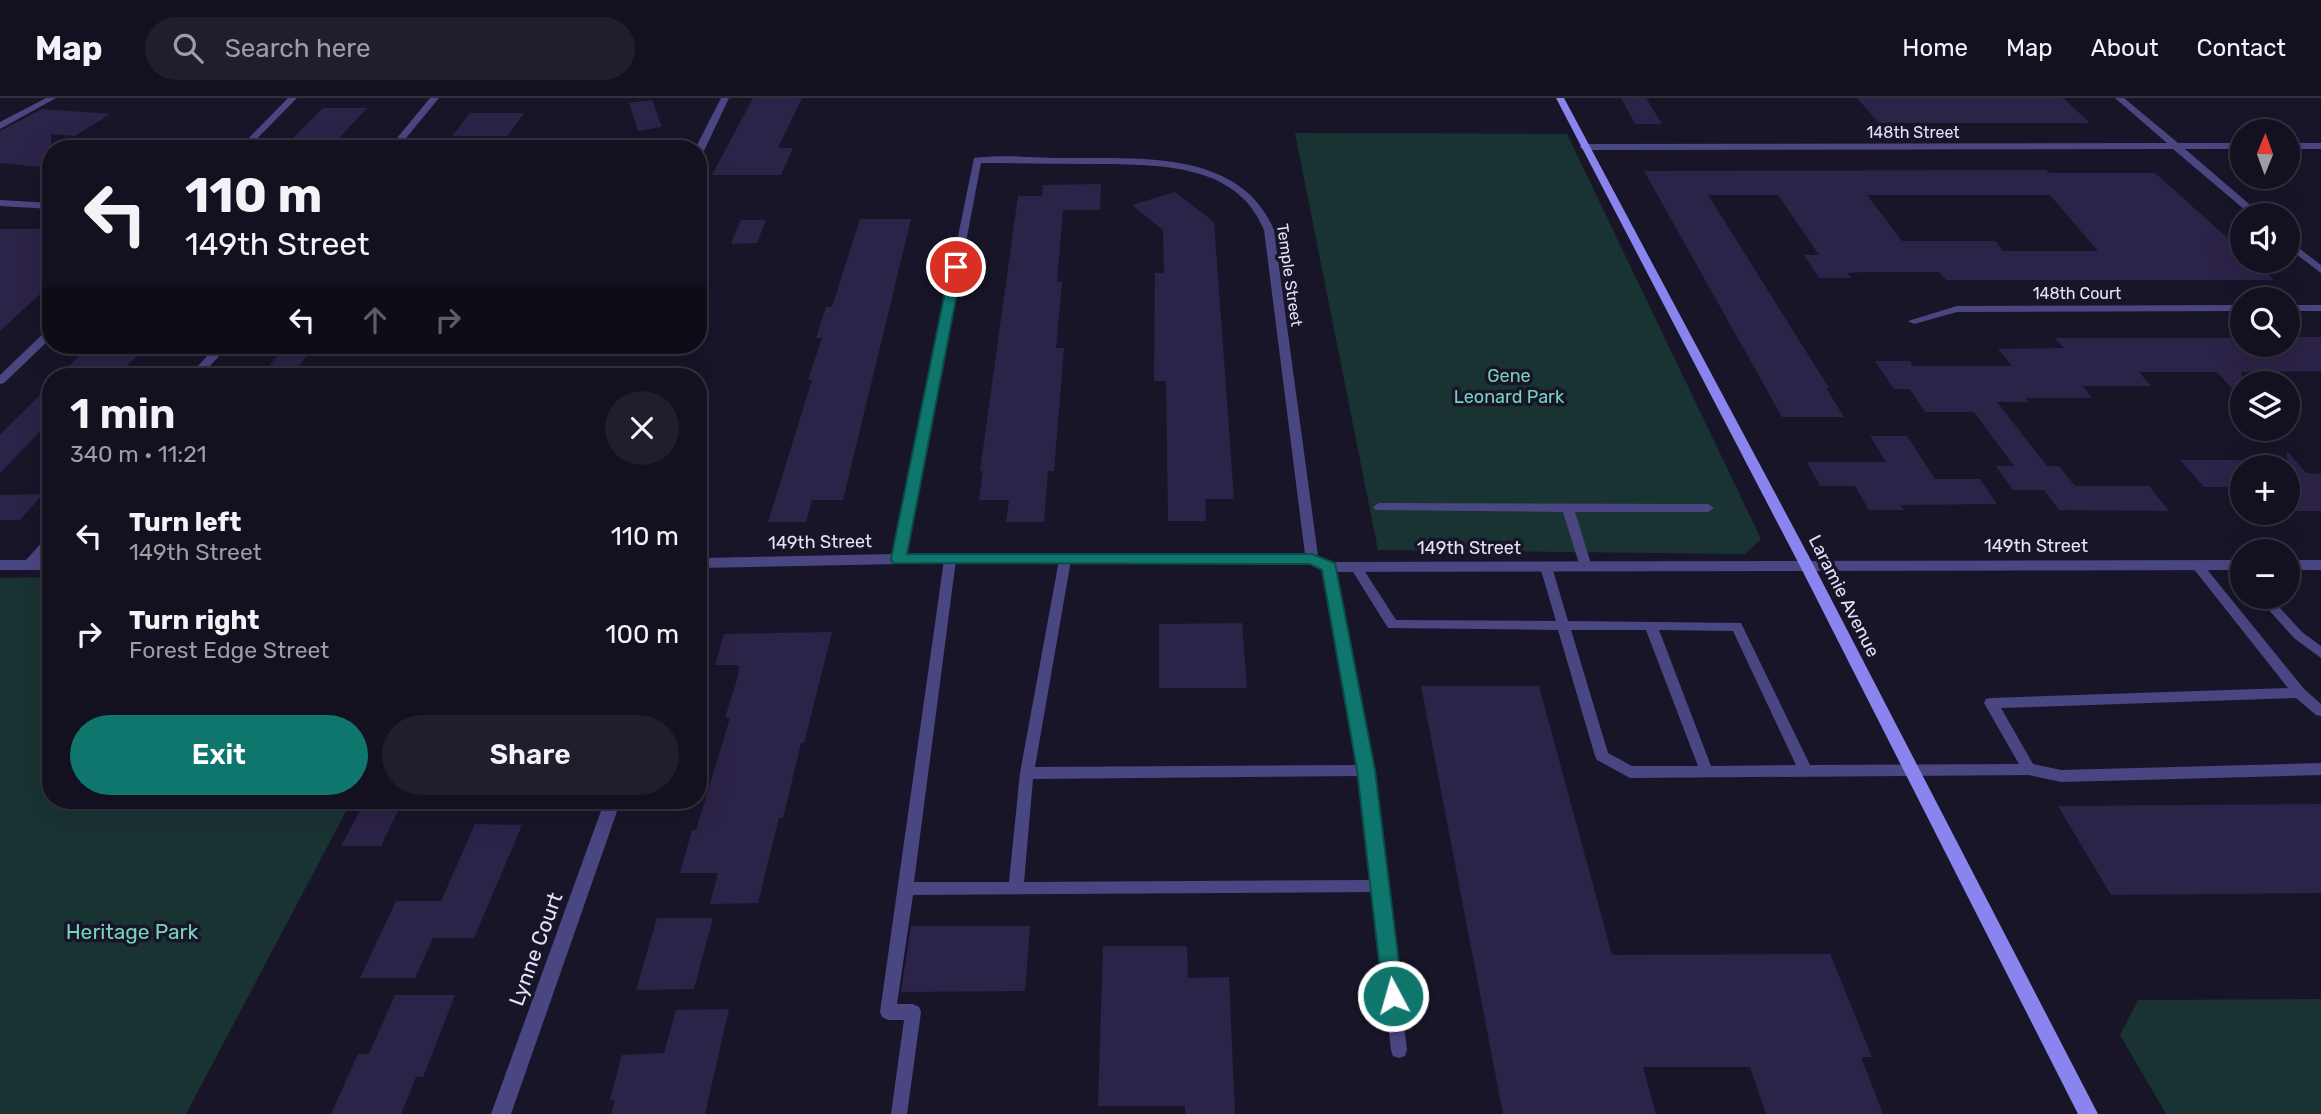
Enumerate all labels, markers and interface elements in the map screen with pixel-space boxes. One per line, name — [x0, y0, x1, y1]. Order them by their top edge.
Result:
search box — [145, 17, 635, 80]
text: Map — [35, 29, 103, 68]
icon: search — [169, 29, 207, 67]
text: Search here — [225, 33, 370, 64]
text: Home — [1902, 34, 1968, 62]
text: Map — [2006, 34, 2053, 62]
text: About — [2091, 34, 2159, 62]
text: Contact — [2197, 34, 2286, 62]
north arrow — [2230, 119, 2300, 189]
map controls — [2230, 119, 2300, 609]
street label: 148th Street — [1866, 123, 1960, 142]
text: 110 m — [185, 166, 322, 224]
icon: left — [70, 168, 161, 259]
button: sound — [2230, 203, 2300, 273]
street label: Temple Street — [1273, 223, 1306, 328]
text: 149th Street — [185, 225, 370, 263]
pin — [926, 237, 986, 297]
icon: arrive — [937, 248, 975, 286]
street label: 148th Court — [2033, 284, 2121, 303]
button: search — [2230, 287, 2300, 357]
icon: left — [283, 301, 321, 339]
icon: ahead — [356, 301, 394, 339]
icon: right — [429, 301, 467, 339]
park label: Gene Leonard Park — [1454, 365, 1565, 408]
button: layers — [2230, 371, 2300, 441]
text: 1 min — [70, 389, 176, 439]
button: close — [605, 391, 679, 465]
text: 340 m · 11:21 — [70, 440, 207, 468]
button: + — [2230, 455, 2300, 525]
text: Turn left — [129, 507, 241, 538]
icon: left — [70, 517, 108, 555]
text: 110 m — [611, 521, 679, 552]
street label: 149th Street — [768, 530, 872, 554]
street label: Laramie Avenue — [1804, 531, 1884, 661]
street label: 149th Street — [1984, 535, 2088, 557]
street label: 149th Street — [1417, 537, 1521, 559]
text: 149th Street — [129, 538, 262, 566]
button: − — [2230, 539, 2300, 609]
text: Turn right — [129, 605, 259, 636]
icon: right — [70, 615, 108, 653]
text: 100 m — [605, 619, 679, 650]
text: Forest Edge Street — [129, 636, 329, 664]
button: Exit — [70, 715, 368, 795]
button: Share — [382, 715, 679, 795]
street label: Lynne Court — [503, 889, 568, 1009]
park label: Heritage Park — [66, 919, 199, 944]
position arrow — [1356, 959, 1430, 1033]

